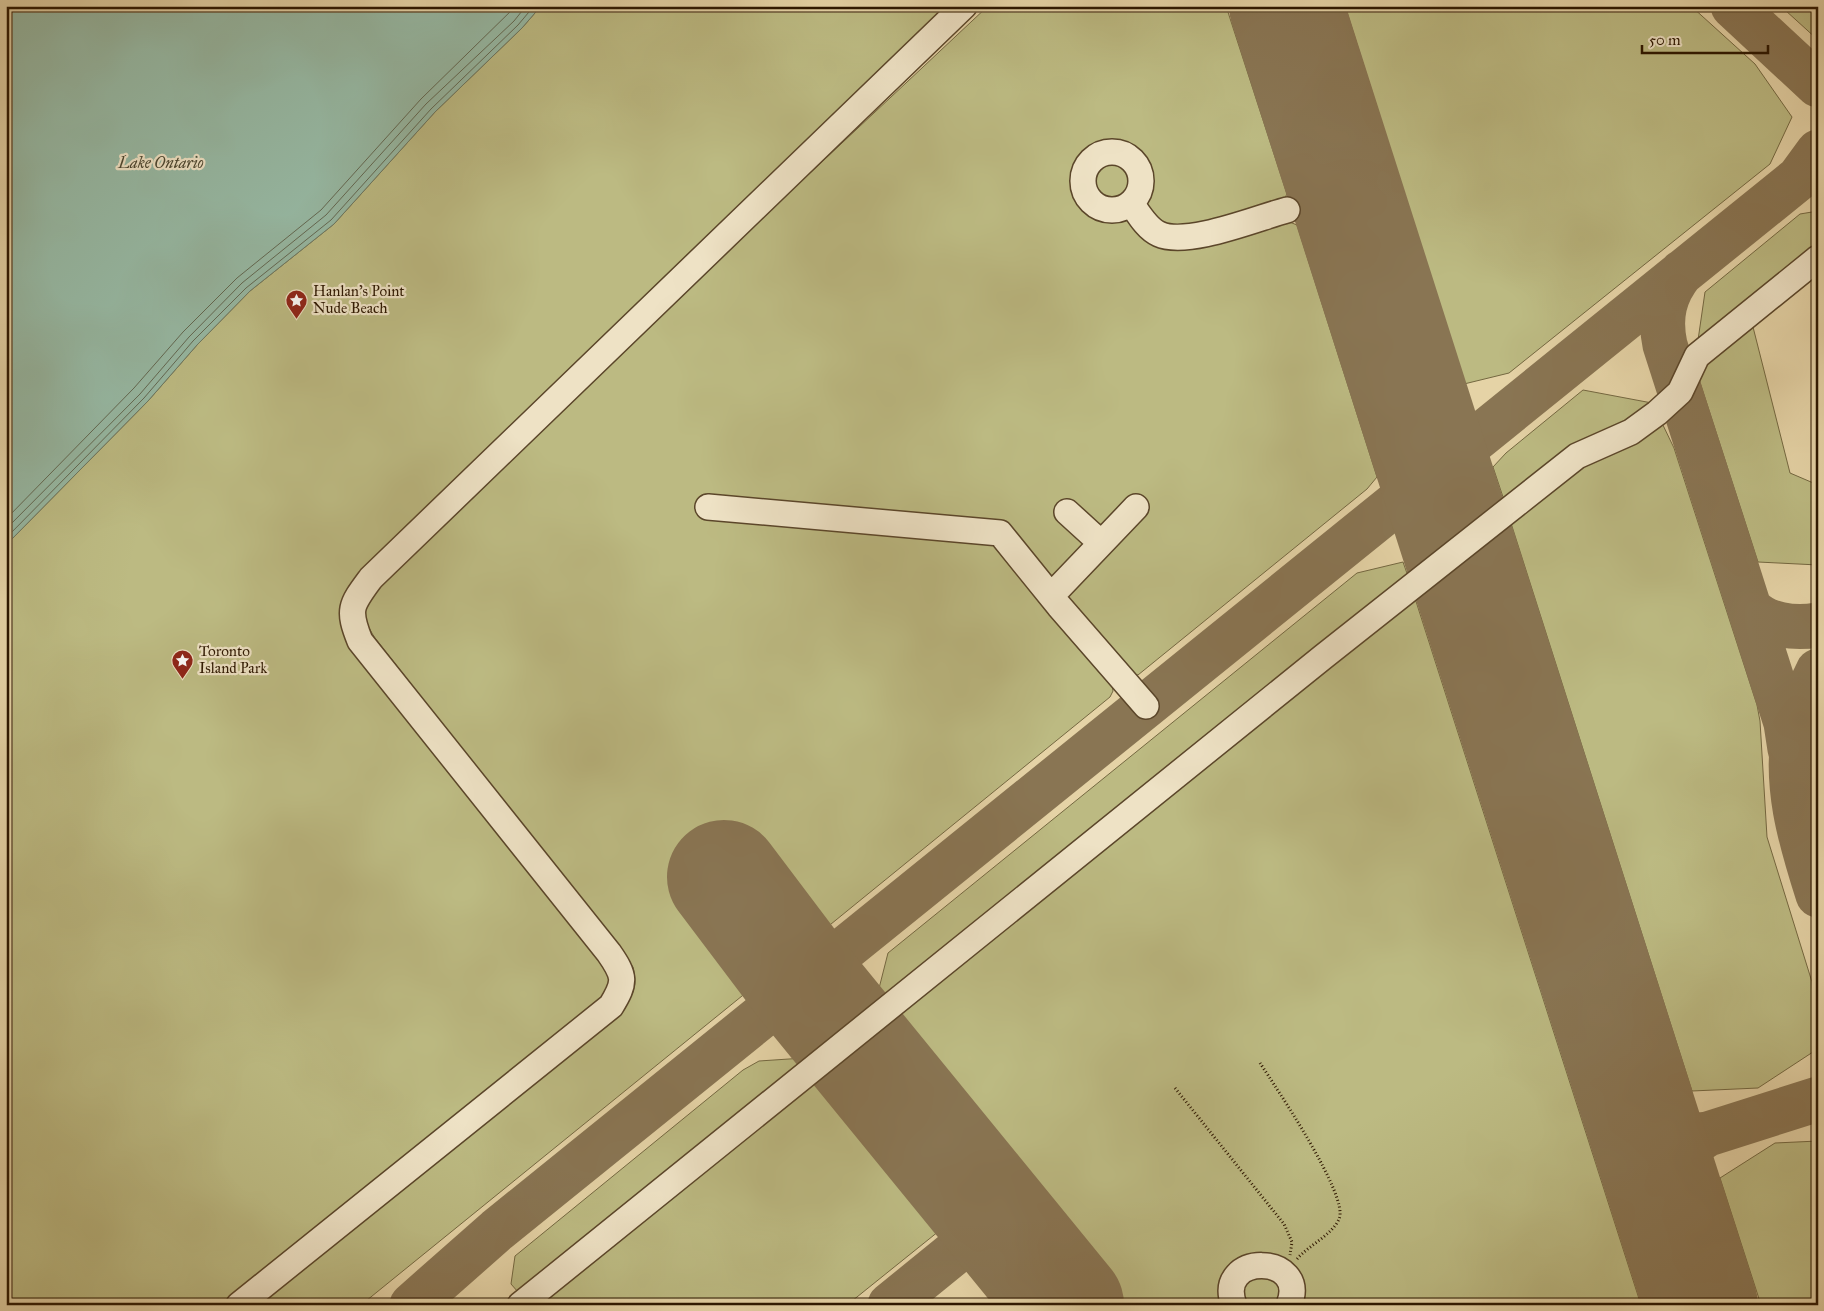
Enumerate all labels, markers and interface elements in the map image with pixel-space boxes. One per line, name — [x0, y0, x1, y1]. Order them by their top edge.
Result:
scale bar — [1642, 22, 1768, 54]
text: 50 m — [1649, 31, 1681, 49]
water label: Lake Ontario — [117, 153, 204, 172]
place label: Hanlan's Point Nude Beach — [313, 282, 405, 317]
place icon: Hanlan's Point Nude Beach — [285, 288, 309, 319]
place label: Toronto Island Park — [199, 642, 267, 677]
place icon: Toronto Island Park — [171, 648, 195, 679]

